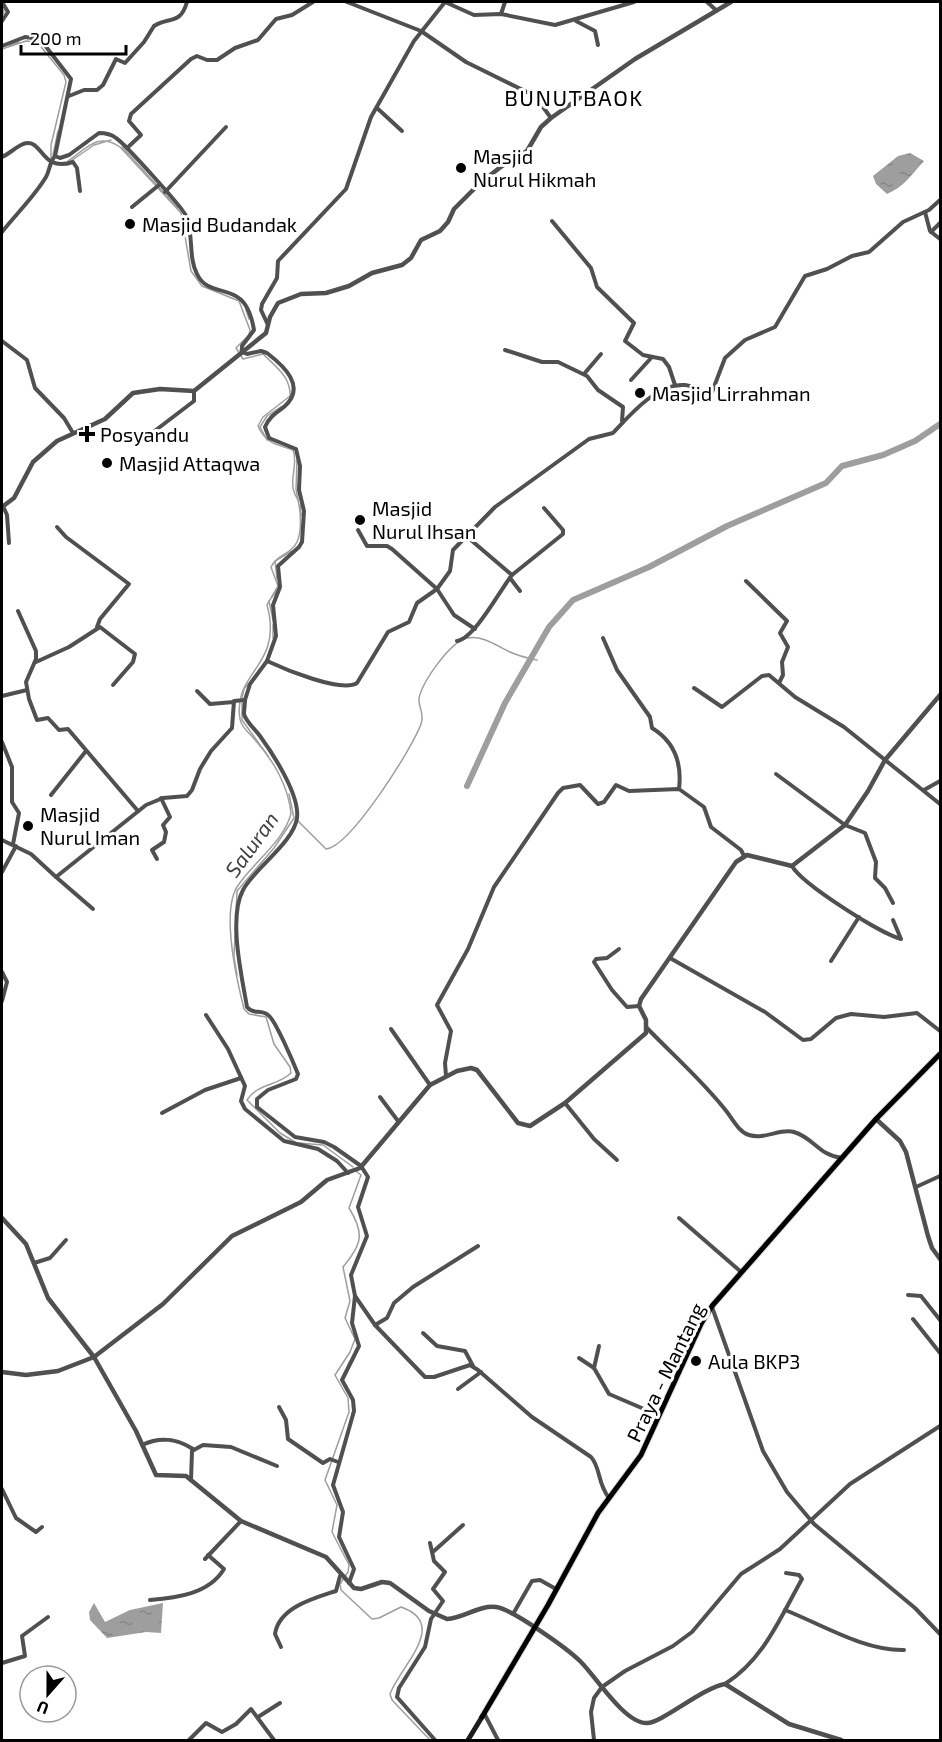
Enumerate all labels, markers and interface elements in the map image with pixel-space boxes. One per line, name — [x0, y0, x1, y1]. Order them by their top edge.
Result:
scale bar — [21, 18, 126, 56]
text: 200 m — [30, 27, 82, 49]
district label: BUNUTBAOK — [504, 84, 644, 110]
place label: Masjid Nurul Hikmah — [473, 144, 596, 191]
marker: Masjid Nurul Hikmah — [454, 161, 468, 175]
place label: Masjid Budandak — [142, 212, 297, 236]
marker: Masjid Budandak — [123, 217, 137, 231]
place label: Masjid Lirrahman — [652, 381, 811, 405]
marker: Masjid Lirrahman — [633, 386, 647, 400]
place label: Posyandu — [100, 422, 189, 446]
marker: Posyandu — [78, 425, 96, 443]
place label: Masjid Attaqwa — [119, 451, 260, 475]
marker: Masjid Attaqwa — [100, 456, 114, 470]
place label: Masjid Nurul Ihsan — [372, 496, 476, 543]
marker: Masjid Nurul Ihsan — [353, 513, 367, 527]
place label: Masjid Nurul Iman — [40, 802, 140, 849]
water label: Saluran — [219, 807, 283, 881]
marker: Masjid Nurul Iman — [21, 819, 35, 833]
street label: Praya - Mantang — [621, 1299, 709, 1445]
place label: Aula BKP3 — [708, 1349, 800, 1373]
marker: Aula BKP3 — [689, 1354, 703, 1368]
north arrow — [18, 1664, 78, 1724]
text: U — [34, 1698, 51, 1719]

